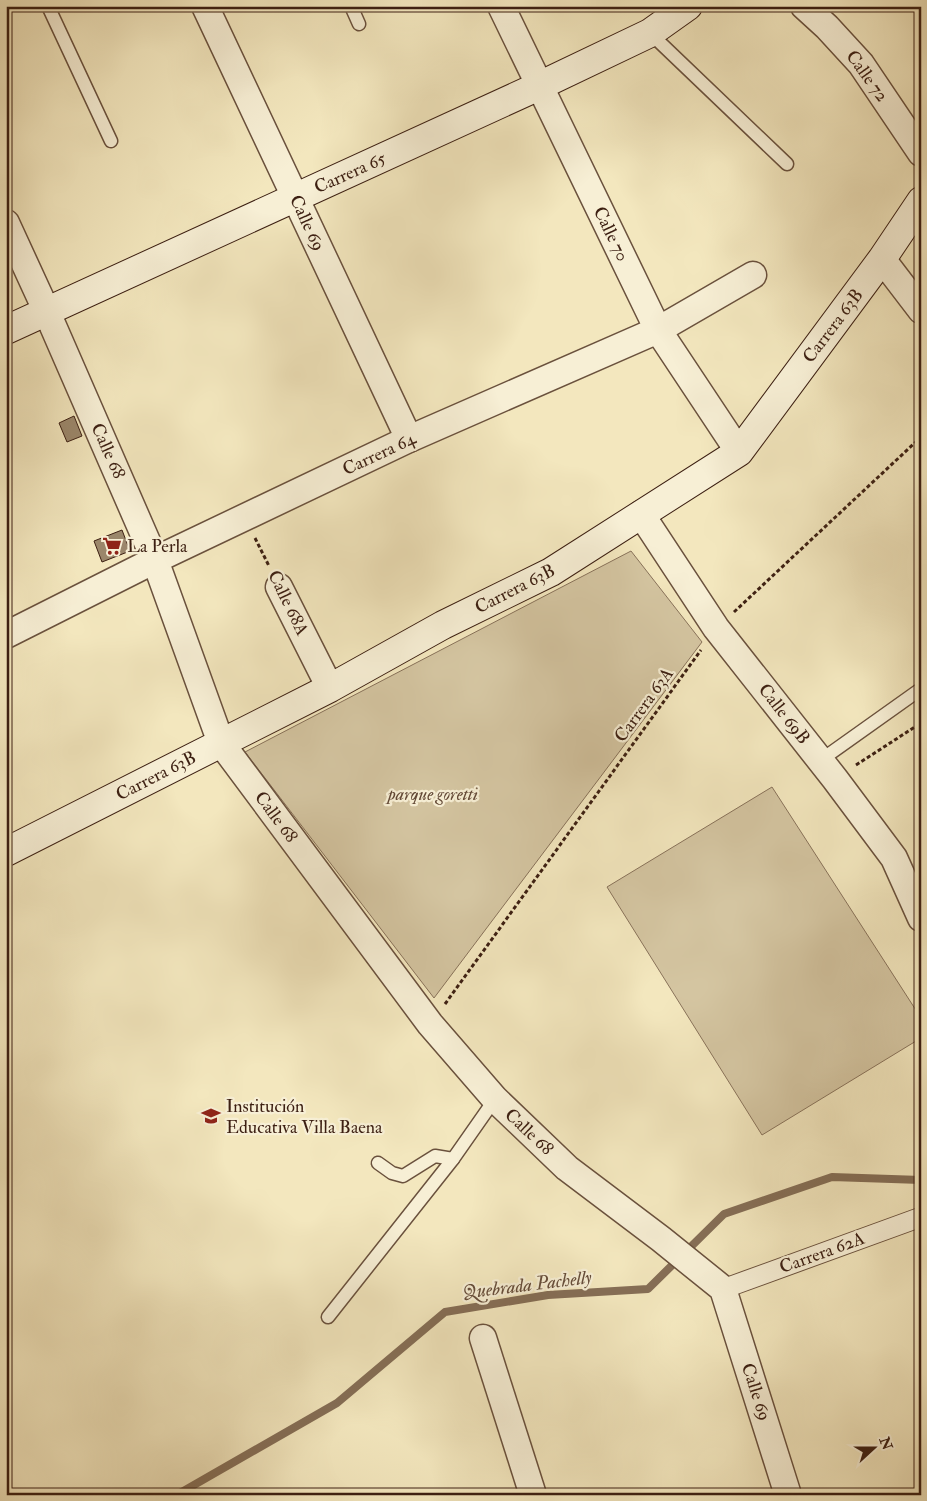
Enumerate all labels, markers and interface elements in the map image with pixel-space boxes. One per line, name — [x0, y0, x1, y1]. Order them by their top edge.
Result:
street label: Calle 72 — [841, 46, 893, 106]
street label: Carrera 65 — [310, 147, 390, 199]
street label: Calle 69 — [284, 191, 330, 255]
street label: Calle 70 — [588, 203, 634, 265]
street label: Carrera 63B — [798, 284, 868, 368]
street label: Calle 68 — [86, 420, 130, 482]
street label: Carrera 64 — [339, 427, 420, 481]
supermarket icon: La Perla — [101, 535, 123, 557]
place label: La Perla — [127, 535, 188, 558]
street label: Carrera 63B — [471, 559, 559, 619]
street label: Calle 68A — [262, 567, 314, 640]
street label: Carrera 63A — [609, 663, 679, 747]
street label: Calle 69B — [753, 679, 815, 749]
street label: Carrera 63B — [112, 746, 200, 806]
park label: parque goretti — [385, 783, 478, 806]
street label: Calle 68 — [249, 787, 303, 847]
place label: Institución Educativa Villa Baena — [226, 1095, 383, 1139]
street label: Calle 68 — [500, 1104, 558, 1160]
school or university icon: Institución Educativa Villa Baena — [200, 1105, 222, 1127]
street label: Carrera 62A — [776, 1227, 868, 1279]
water label: Quebrada Pachelly — [461, 1265, 594, 1305]
street label: Calle 69 — [736, 1360, 776, 1424]
north arrow — [850, 1424, 900, 1474]
text: N — [875, 1434, 896, 1453]

